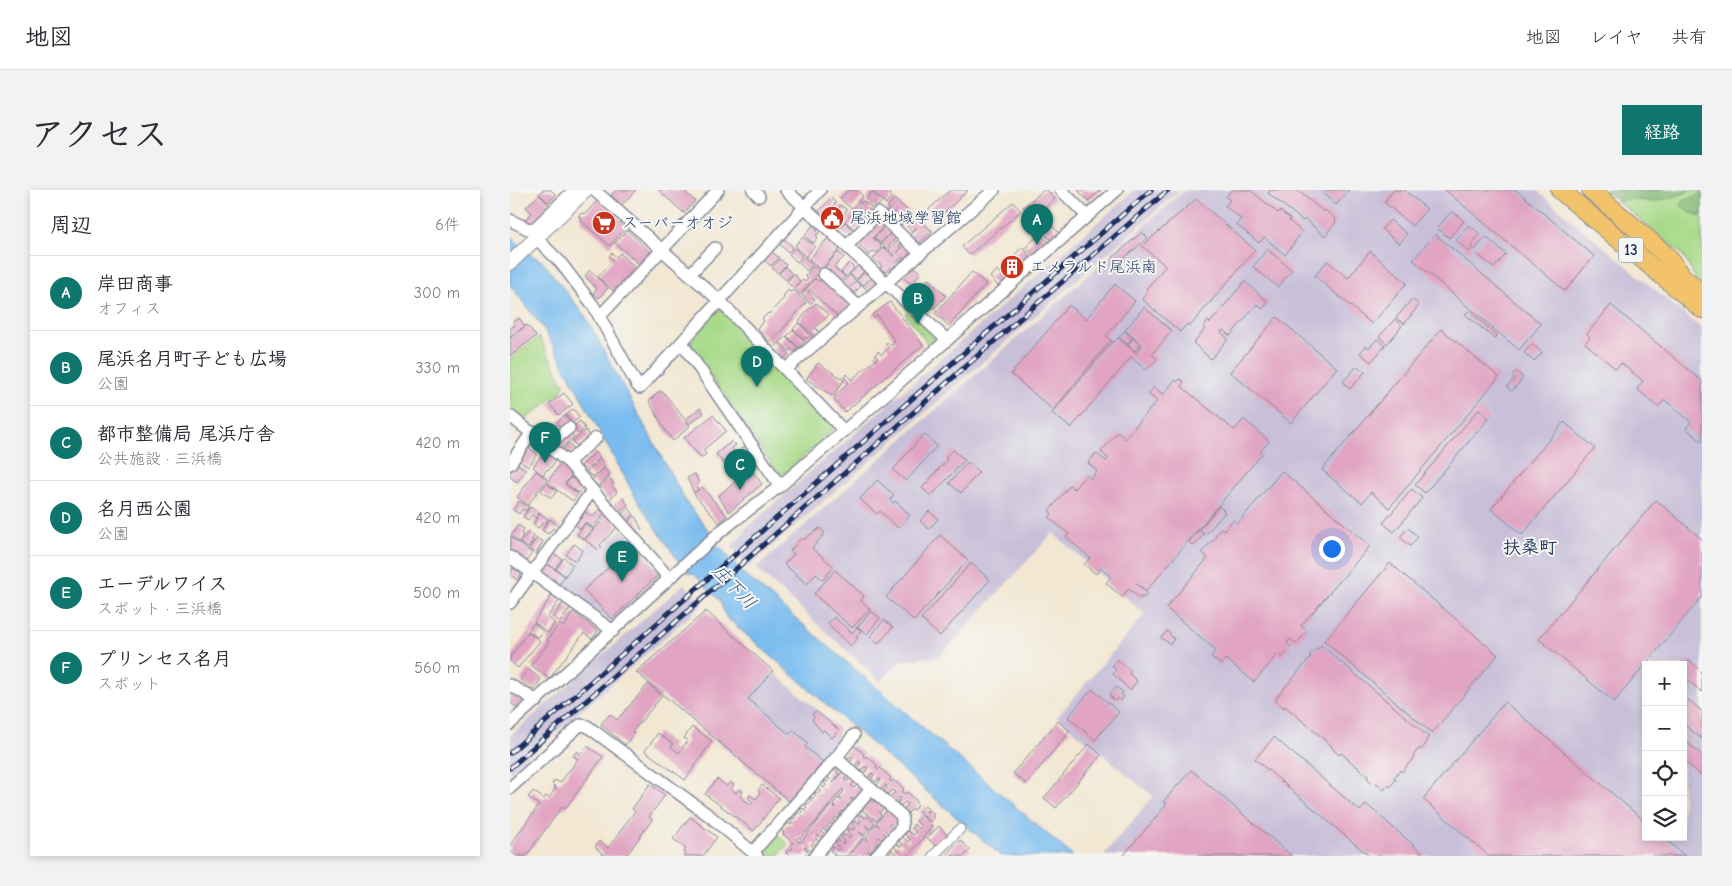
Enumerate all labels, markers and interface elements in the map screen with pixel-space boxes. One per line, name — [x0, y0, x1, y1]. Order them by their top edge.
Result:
text: 地図 — [25, 23, 73, 51]
text: 地図 — [1526, 27, 1562, 48]
text: レイヤ — [1590, 27, 1643, 48]
text: 共有 — [1671, 27, 1707, 48]
button: 経路 — [1622, 105, 1702, 155]
text: アクセス — [30, 114, 168, 155]
pin: A — [1021, 204, 1053, 245]
public building icon: 尾浜地域学習館 — [819, 205, 845, 231]
place label: 尾浜地域学習館 — [850, 209, 962, 227]
supermarket icon: スーパーオオジ — [591, 210, 617, 236]
text: 周辺 — [50, 213, 92, 237]
place label: スーパーオオジ — [622, 214, 732, 232]
text: 6件 — [435, 216, 460, 234]
road number: 13 — [1618, 238, 1644, 262]
building icon: エメラルド尾浜南 — [999, 254, 1025, 280]
place label: エメラルド尾浜南 — [1030, 258, 1157, 276]
text: 岸田商事 — [97, 273, 173, 295]
pin: B — [902, 283, 934, 324]
text: A — [62, 284, 70, 302]
text: 300 m — [414, 284, 460, 302]
text: オフィス — [97, 300, 161, 318]
pin: D — [741, 346, 773, 387]
text: 尾浜名月町子ども広場 — [97, 348, 287, 370]
text: B — [61, 359, 71, 377]
text: 330 m — [415, 359, 460, 377]
text: 公園 — [97, 375, 129, 393]
pin: F — [529, 422, 561, 463]
text: 都市整備局 尾浜庁舎 — [97, 423, 275, 445]
text: C — [61, 434, 71, 452]
text: 420 m — [416, 434, 460, 452]
pin: C — [724, 449, 756, 490]
text: 公共施設 · 三浜橋 — [97, 450, 223, 468]
text: 名月西公園 — [97, 498, 192, 520]
text: D — [61, 509, 71, 527]
text: 420 m — [416, 509, 460, 527]
text: 公園 — [97, 525, 129, 543]
your location — [1319, 536, 1345, 562]
district label: 扶桑町 — [1503, 537, 1557, 558]
pin: E — [606, 541, 638, 582]
water label: 庄下川 — [708, 560, 760, 614]
text: エーデルワイス — [97, 573, 227, 595]
text: E — [61, 584, 71, 602]
text: 500 m — [413, 584, 460, 602]
text: スポット · 三浜橋 — [97, 600, 223, 618]
text: プリンセス名月 — [97, 648, 231, 670]
text: F — [61, 659, 71, 677]
text: 560 m — [414, 659, 460, 677]
map controls — [1642, 661, 1687, 841]
button: + — [1642, 661, 1687, 706]
text: スポット — [97, 675, 161, 693]
button: − — [1642, 706, 1687, 751]
button: locate — [1642, 751, 1687, 796]
button: layers — [1642, 796, 1687, 841]

